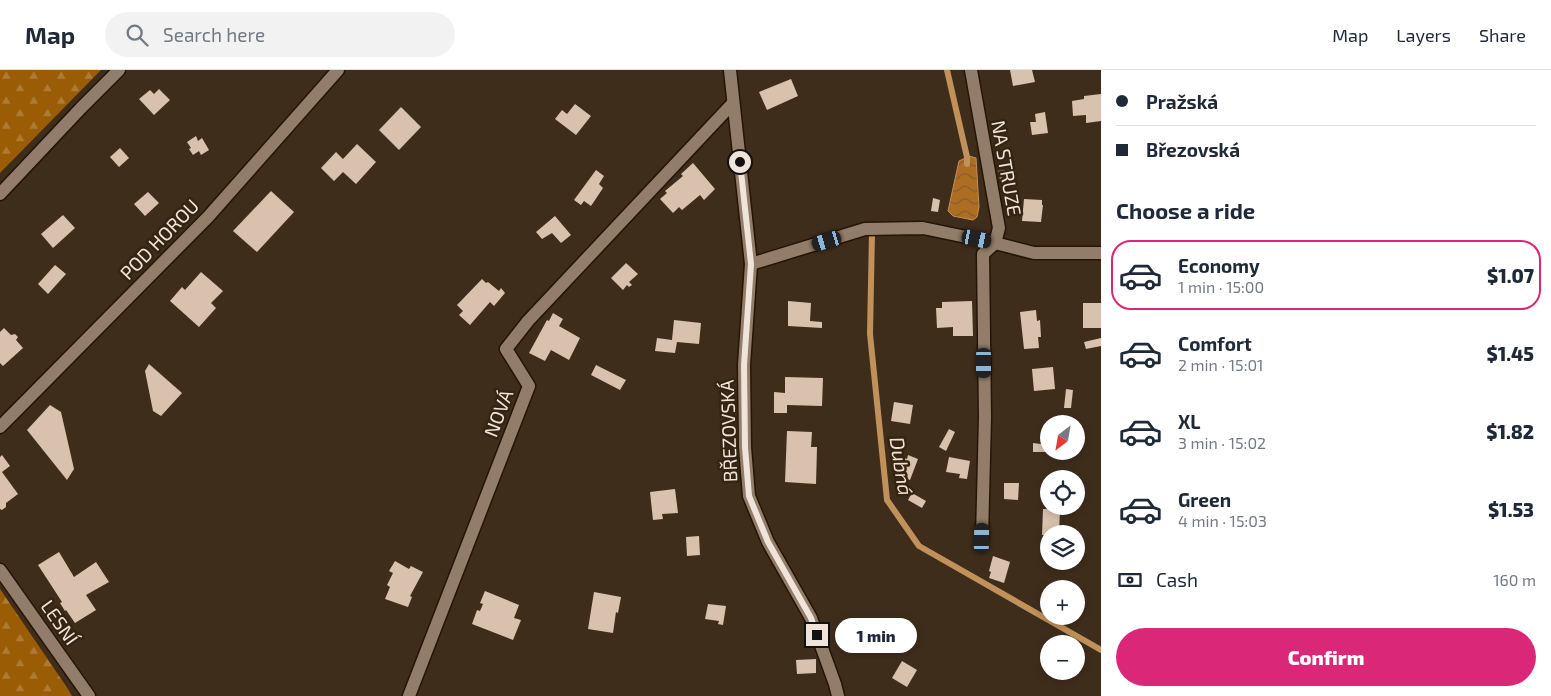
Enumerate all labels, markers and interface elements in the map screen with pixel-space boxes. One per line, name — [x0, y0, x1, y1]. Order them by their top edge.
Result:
search box — [105, 12, 455, 57]
text: Map — [25, 20, 75, 49]
icon: search — [123, 21, 151, 49]
text: Search here — [163, 23, 265, 46]
text: Map — [1332, 24, 1368, 46]
text: Layers — [1396, 24, 1451, 46]
text: Share — [1479, 24, 1526, 46]
text: Pražská — [1146, 90, 1218, 113]
street label: NA STRUZE — [987, 118, 1027, 218]
text: Březovská — [1146, 138, 1240, 161]
route start — [729, 151, 751, 173]
street label: POD HOROU — [115, 194, 203, 284]
text: Choose a ride — [1116, 197, 1255, 223]
car — [810, 229, 843, 253]
car — [960, 229, 993, 249]
icon: car — [1118, 253, 1163, 298]
text: Economy — [1178, 254, 1260, 277]
text: $1.07 — [1487, 264, 1534, 287]
text: 1 min · 15:00 — [1178, 277, 1264, 296]
icon: car — [1118, 331, 1163, 376]
text: Comfort — [1178, 332, 1252, 355]
text: $1.45 — [1487, 342, 1534, 365]
car — [976, 348, 991, 378]
text: 2 min · 15:01 — [1178, 355, 1264, 374]
street label: BŘEZOVSKÁ — [715, 379, 741, 483]
street label: NOVÁ — [479, 386, 518, 440]
icon: car — [1118, 409, 1163, 454]
text: XL — [1178, 410, 1200, 433]
north arrow — [1040, 415, 1085, 460]
map controls — [1040, 415, 1085, 680]
text: $1.82 — [1486, 420, 1534, 443]
text: 3 min · 15:02 — [1178, 433, 1266, 452]
water label: Dubná — [886, 435, 918, 497]
button: locate — [1040, 470, 1085, 515]
icon: car — [1118, 487, 1163, 532]
text: Green — [1178, 488, 1231, 511]
text: $1.53 — [1488, 498, 1534, 521]
text: 4 min · 15:03 — [1178, 511, 1267, 530]
car — [974, 523, 989, 553]
button: layers — [1040, 525, 1085, 570]
icon: cash — [1116, 566, 1144, 594]
text: Cash — [1156, 568, 1198, 591]
text: 160 m — [1493, 570, 1536, 589]
button: + — [1040, 580, 1085, 625]
street label: LESNÍ — [36, 595, 84, 650]
callout: 1 min — [834, 618, 917, 652]
route end — [806, 624, 828, 646]
text: 1 min — [856, 626, 896, 645]
button: Confirm — [1116, 628, 1536, 686]
button: − — [1040, 635, 1085, 680]

